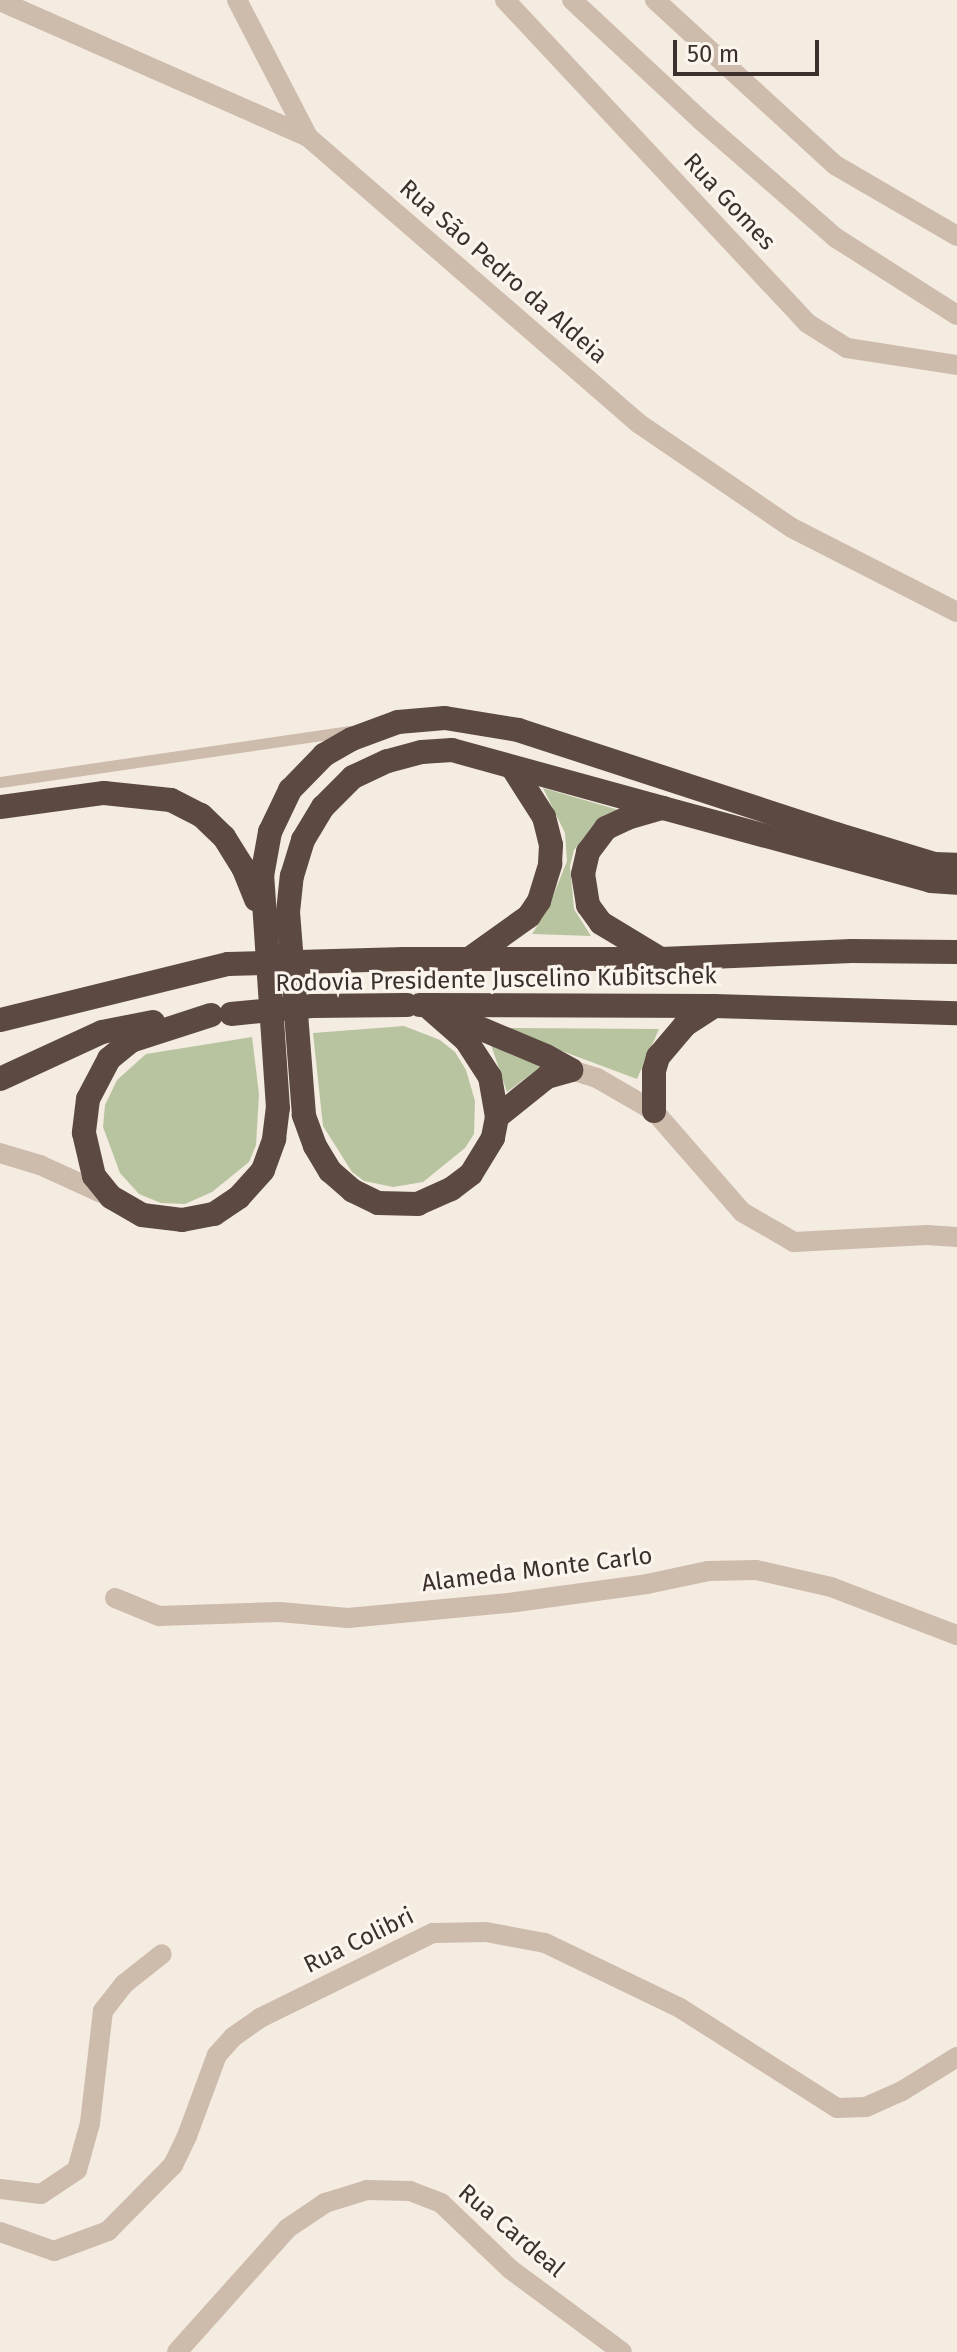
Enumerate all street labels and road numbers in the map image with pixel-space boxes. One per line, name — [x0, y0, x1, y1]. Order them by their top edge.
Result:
street label: Rua Gomes — [677, 148, 781, 256]
street label: Rua São Pedro da Aldeia — [393, 174, 613, 370]
street label: Rodovia Presidente Juscelino Kubitschek — [275, 962, 717, 998]
street label: Alameda Monte Carlo — [420, 1542, 654, 1598]
street label: Rua Colibri — [299, 1902, 419, 1980]
street label: Rua Cardeal — [452, 2178, 570, 2284]

